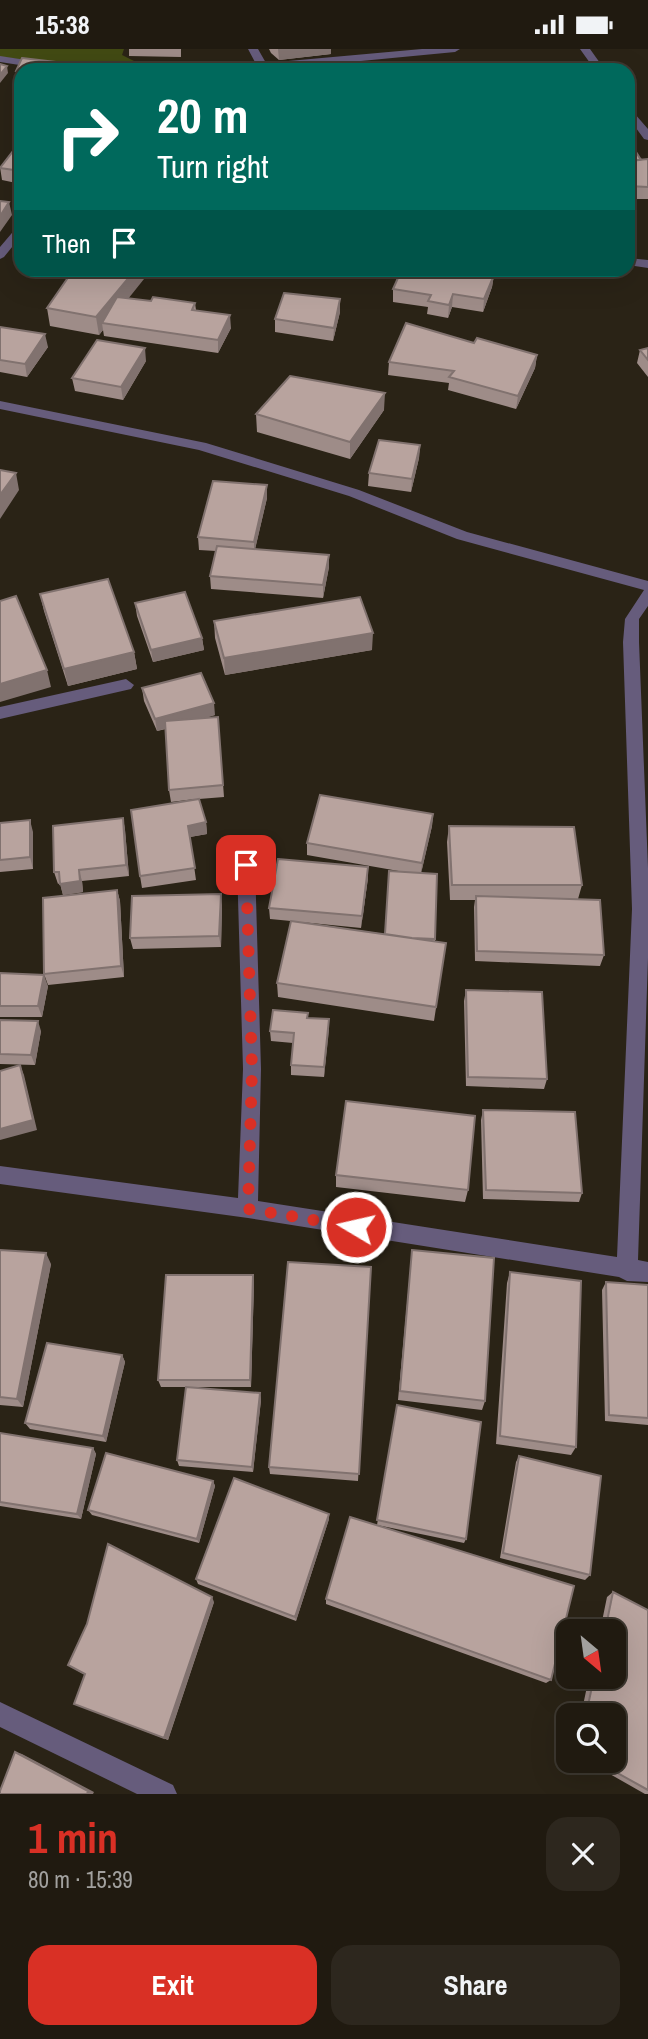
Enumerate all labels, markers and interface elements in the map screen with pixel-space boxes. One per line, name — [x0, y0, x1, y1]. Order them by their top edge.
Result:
text: 15:38 — [35, 7, 90, 42]
text: 20 m — [157, 82, 249, 148]
icon: right — [42, 91, 133, 182]
text: Turn right — [157, 145, 269, 188]
icon: arrive — [105, 224, 143, 262]
text: Then — [42, 226, 91, 261]
pin — [216, 835, 276, 895]
icon: arrive — [227, 846, 265, 884]
position arrow — [319, 1190, 393, 1264]
north arrow — [556, 1619, 626, 1689]
map controls — [556, 1619, 626, 1773]
button: search — [556, 1703, 626, 1773]
text: 1 min — [28, 1810, 118, 1866]
button: close — [546, 1817, 620, 1891]
text: 80 m · 15:39 — [28, 1864, 133, 1895]
button: Exit — [28, 1945, 317, 2025]
button: Share — [331, 1945, 620, 2025]

